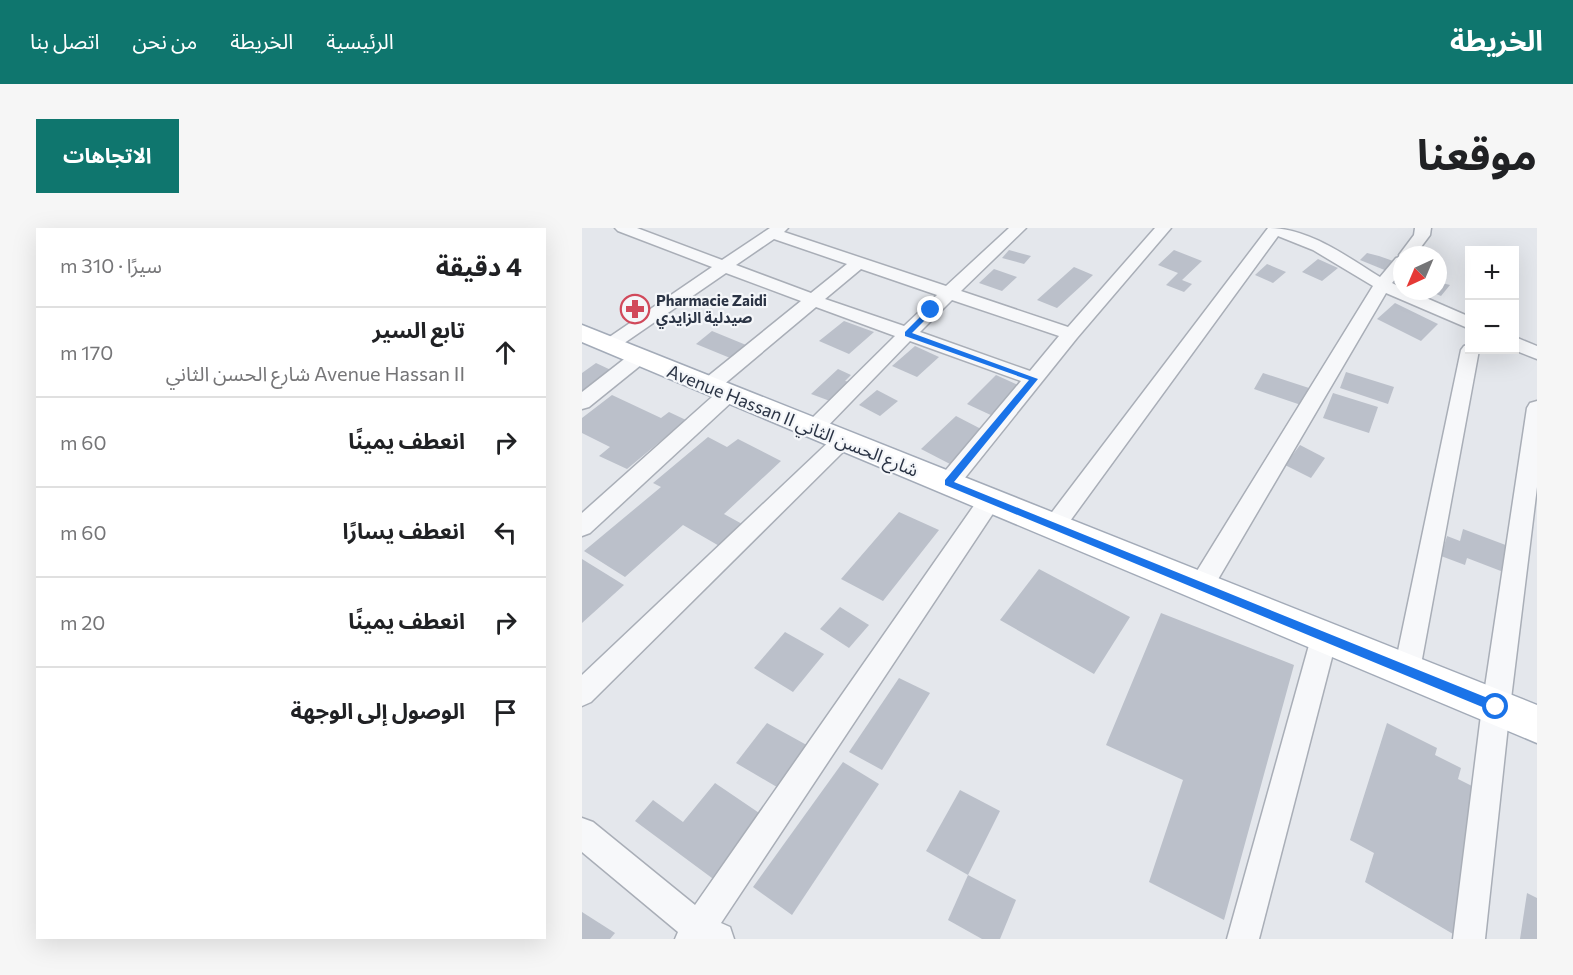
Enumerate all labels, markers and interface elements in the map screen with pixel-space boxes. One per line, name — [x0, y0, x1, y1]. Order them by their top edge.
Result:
text: الخريطة — [1450, 23, 1543, 57]
text: اتصل بنا — [30, 28, 100, 53]
text: من نحن — [133, 28, 197, 53]
text: الخريطة — [230, 28, 293, 53]
text: الرئيسية — [326, 28, 394, 53]
button: الاتجاهات — [36, 119, 179, 193]
text: موقعنا — [1417, 127, 1537, 179]
north arrow — [1393, 246, 1447, 300]
map controls — [1465, 246, 1519, 354]
button: + — [1465, 246, 1519, 300]
text: 4 دقيقة — [436, 250, 522, 281]
text: سيرًا · 310 m — [60, 253, 162, 277]
place label: Pharmacie Zaidi صيدلية الزايدي — [656, 291, 767, 329]
pharmacy icon: Pharmacie Zaidi صيدلية الزايدي — [619, 293, 651, 325]
route end — [917, 296, 943, 322]
button: − — [1465, 300, 1519, 354]
text: تابع السير — [373, 316, 465, 343]
icon: ahead — [489, 336, 522, 369]
text: 170 m — [60, 340, 113, 364]
street label: Avenue Hassan II شارع الحسن الثاني — [663, 359, 922, 484]
text: Avenue Hassan II شارع الحسن الثاني — [166, 361, 465, 385]
icon: right — [489, 426, 522, 459]
text: انعطف يمينًا — [348, 427, 465, 454]
text: 60 m — [60, 430, 107, 454]
icon: left — [489, 516, 522, 549]
text: انعطف يسارًا — [343, 517, 465, 544]
text: 60 m — [60, 520, 107, 544]
icon: right — [489, 606, 522, 639]
text: انعطف يمينًا — [348, 607, 465, 634]
text: 20 m — [60, 610, 105, 634]
route start — [1482, 693, 1508, 719]
icon: arrive — [489, 696, 522, 729]
text: الوصول إلى الوجهة — [290, 697, 465, 724]

